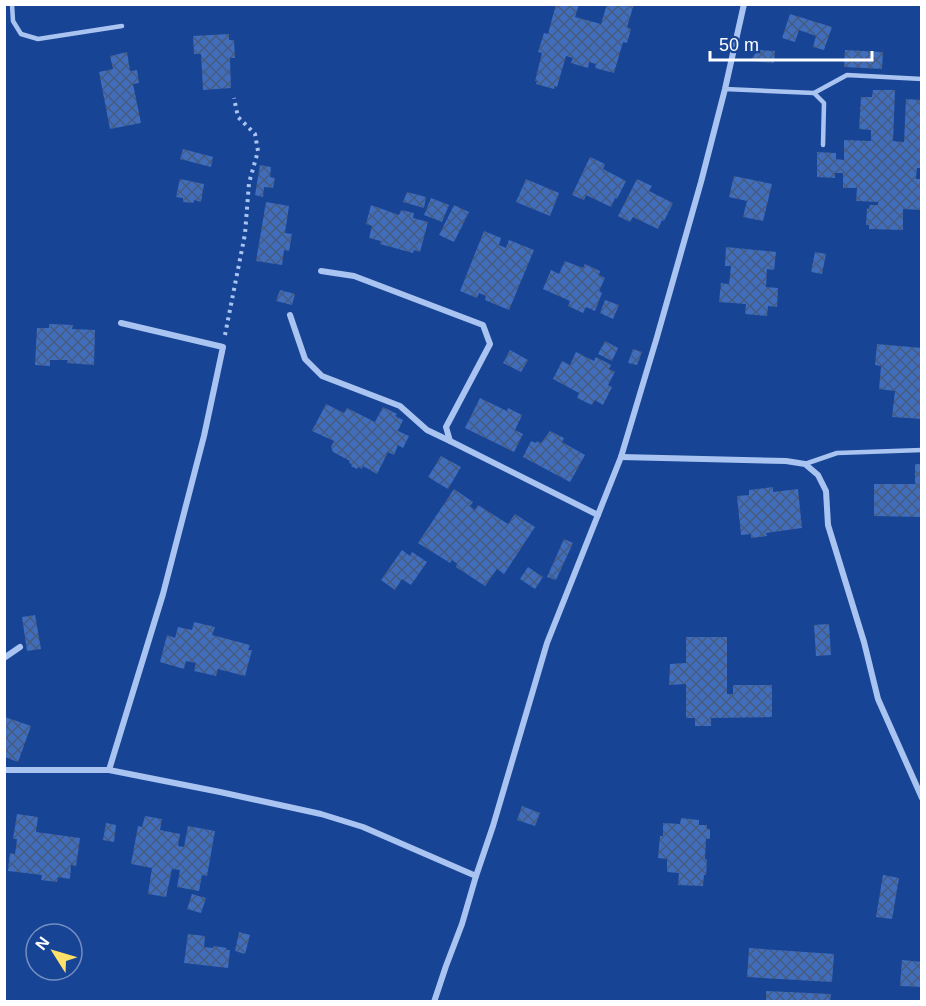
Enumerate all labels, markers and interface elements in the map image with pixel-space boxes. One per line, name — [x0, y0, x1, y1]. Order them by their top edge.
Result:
scale bar — [710, 24, 872, 62]
text: 50 m — [719, 35, 759, 55]
north arrow — [24, 922, 84, 982]
text: N — [32, 934, 53, 953]

